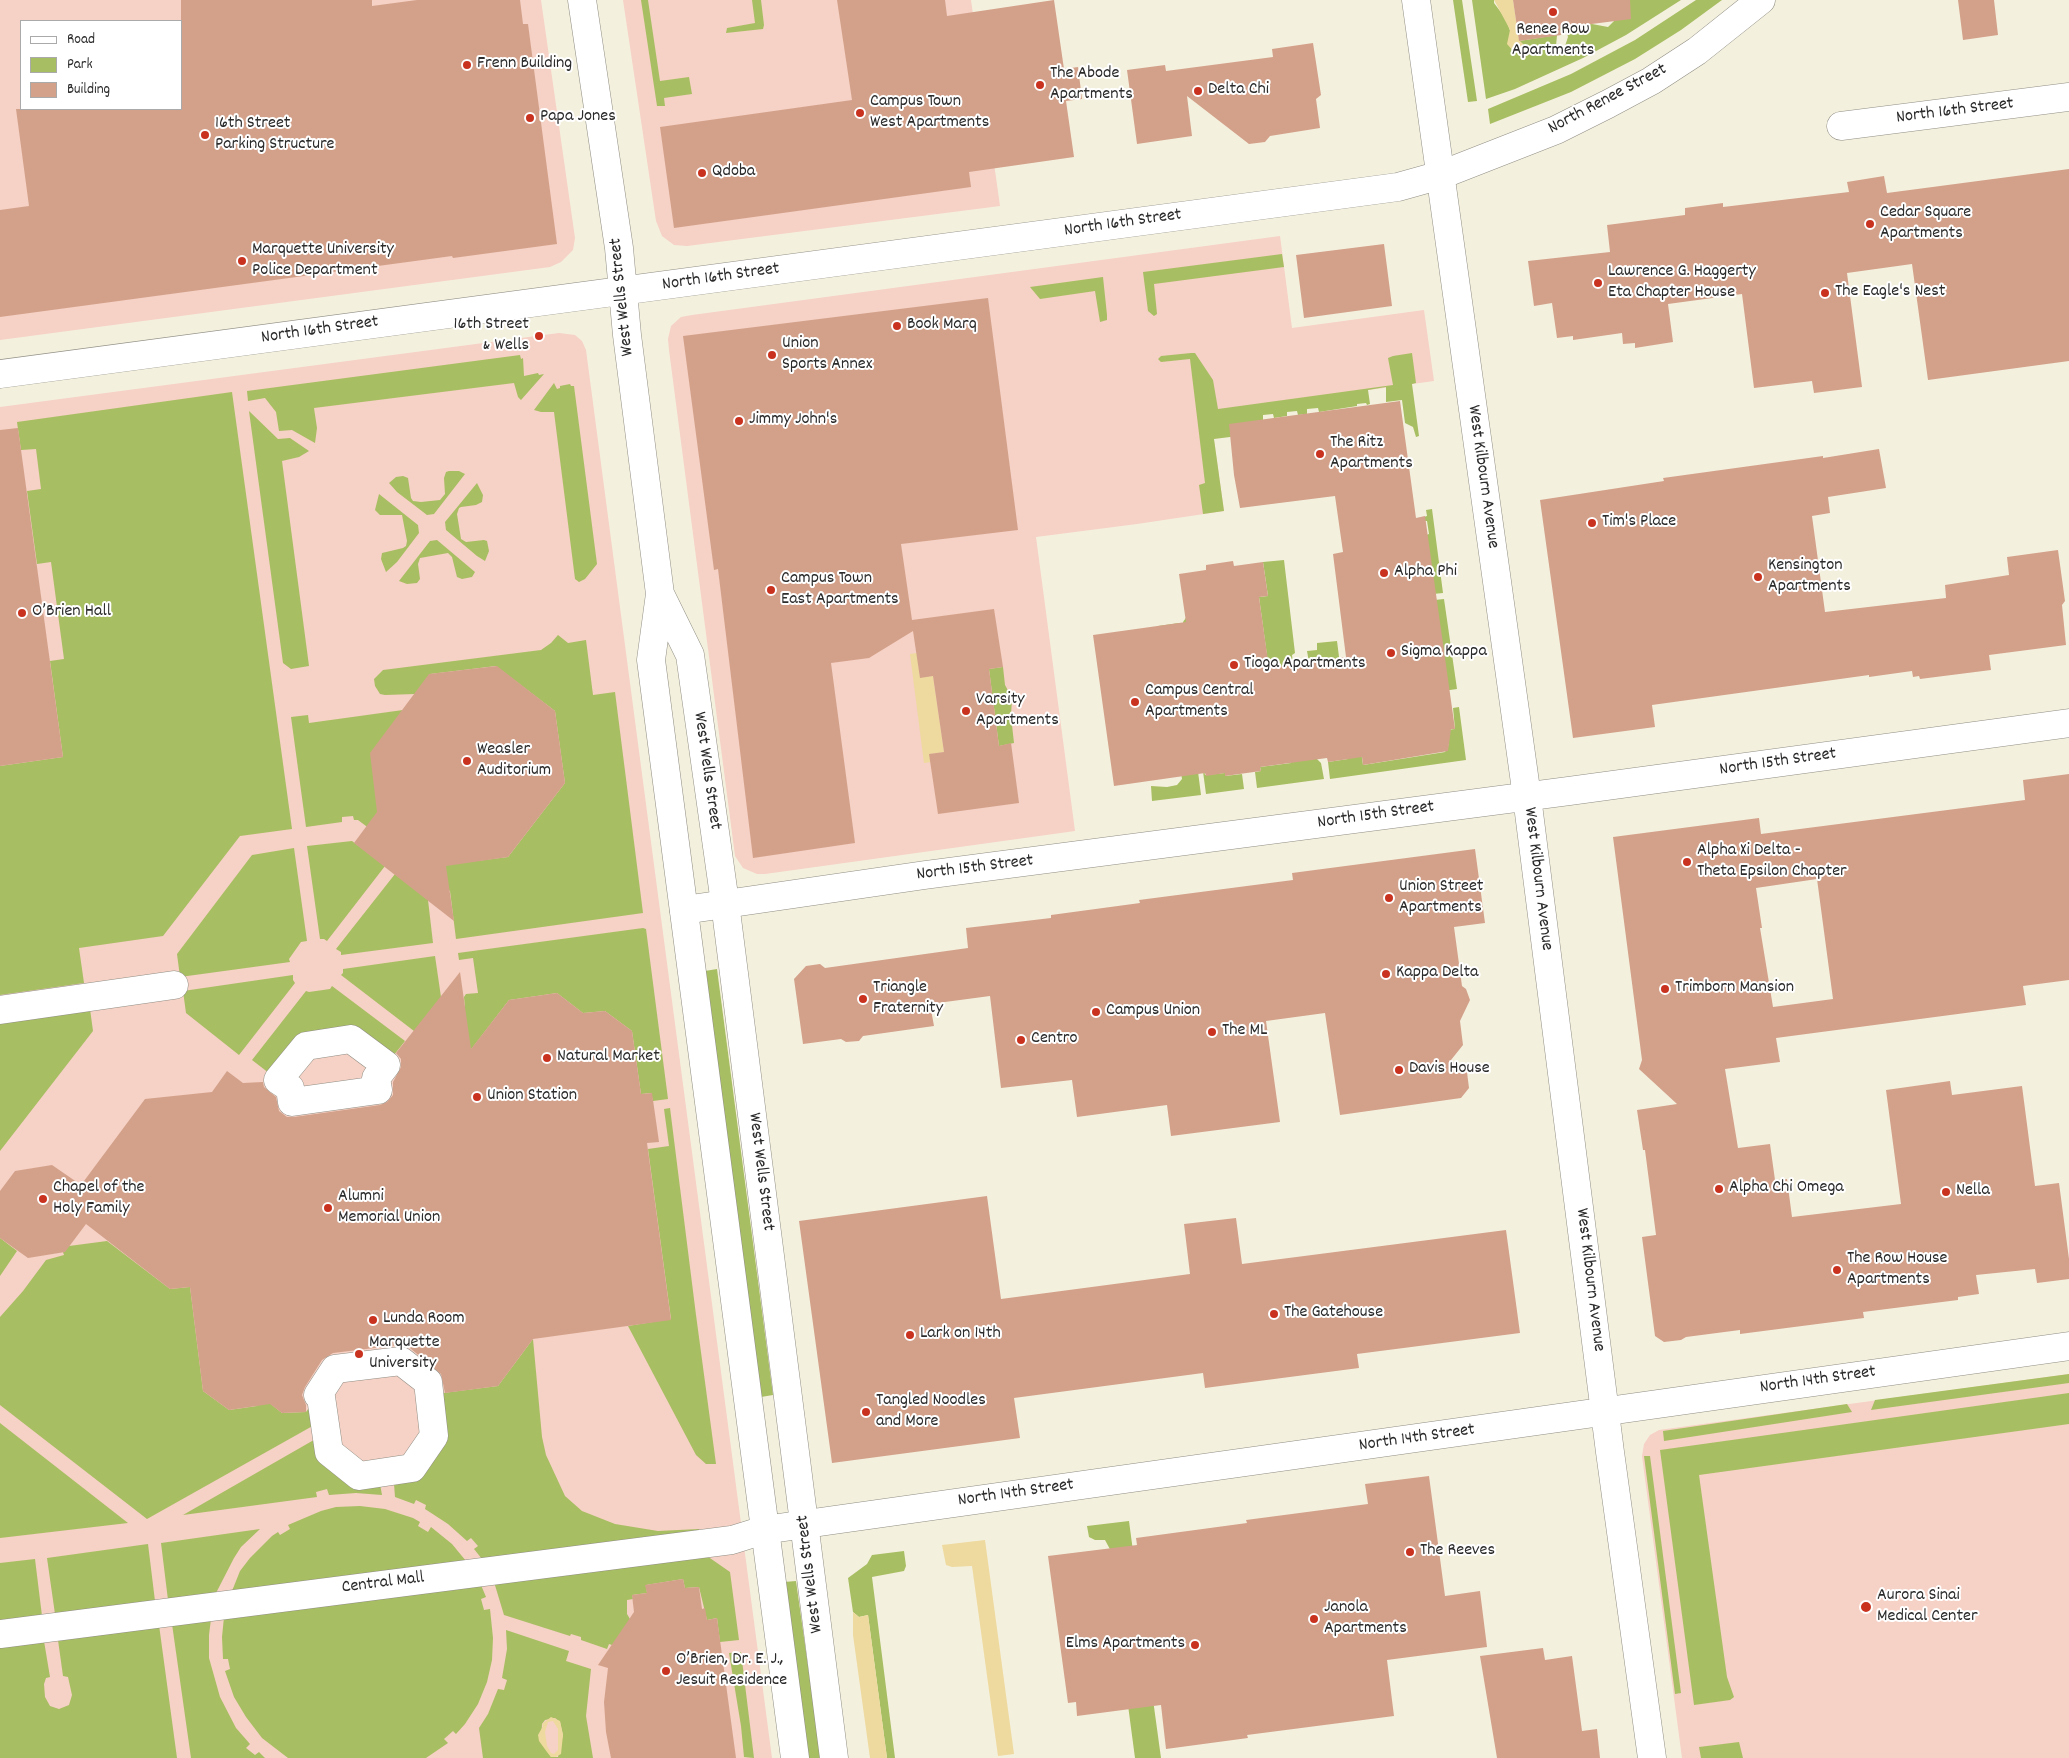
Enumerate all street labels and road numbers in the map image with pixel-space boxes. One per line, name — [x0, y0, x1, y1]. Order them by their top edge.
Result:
street label: North Renee Street — [1545, 60, 1671, 140]
street label: North 16th Street — [1895, 94, 2015, 130]
street label: North 16th Street — [1063, 205, 1183, 243]
street label: West Wells Street — [606, 237, 640, 357]
street label: North 16th Street — [661, 259, 781, 297]
street label: North 16th Street — [260, 312, 380, 350]
street label: West Kilbourn Avenue — [1461, 404, 1503, 550]
street label: West Wells Street — [687, 711, 725, 831]
street label: North 15th Street — [1718, 744, 1838, 782]
street label: North 15th Street — [1316, 797, 1436, 835]
street label: West Kilbourn Avenue — [1517, 806, 1557, 952]
street label: North 15th Street — [915, 851, 1035, 887]
street label: West Wells Street — [742, 1112, 778, 1232]
street label: West Kilbourn Avenue — [1569, 1207, 1609, 1353]
street label: North 14th Street — [1759, 1362, 1877, 1400]
street label: North 14th Street — [1358, 1420, 1476, 1458]
street label: North 14th Street — [957, 1475, 1075, 1513]
street label: West Wells Street — [793, 1514, 829, 1634]
street label: Central Mall — [341, 1568, 425, 1600]

